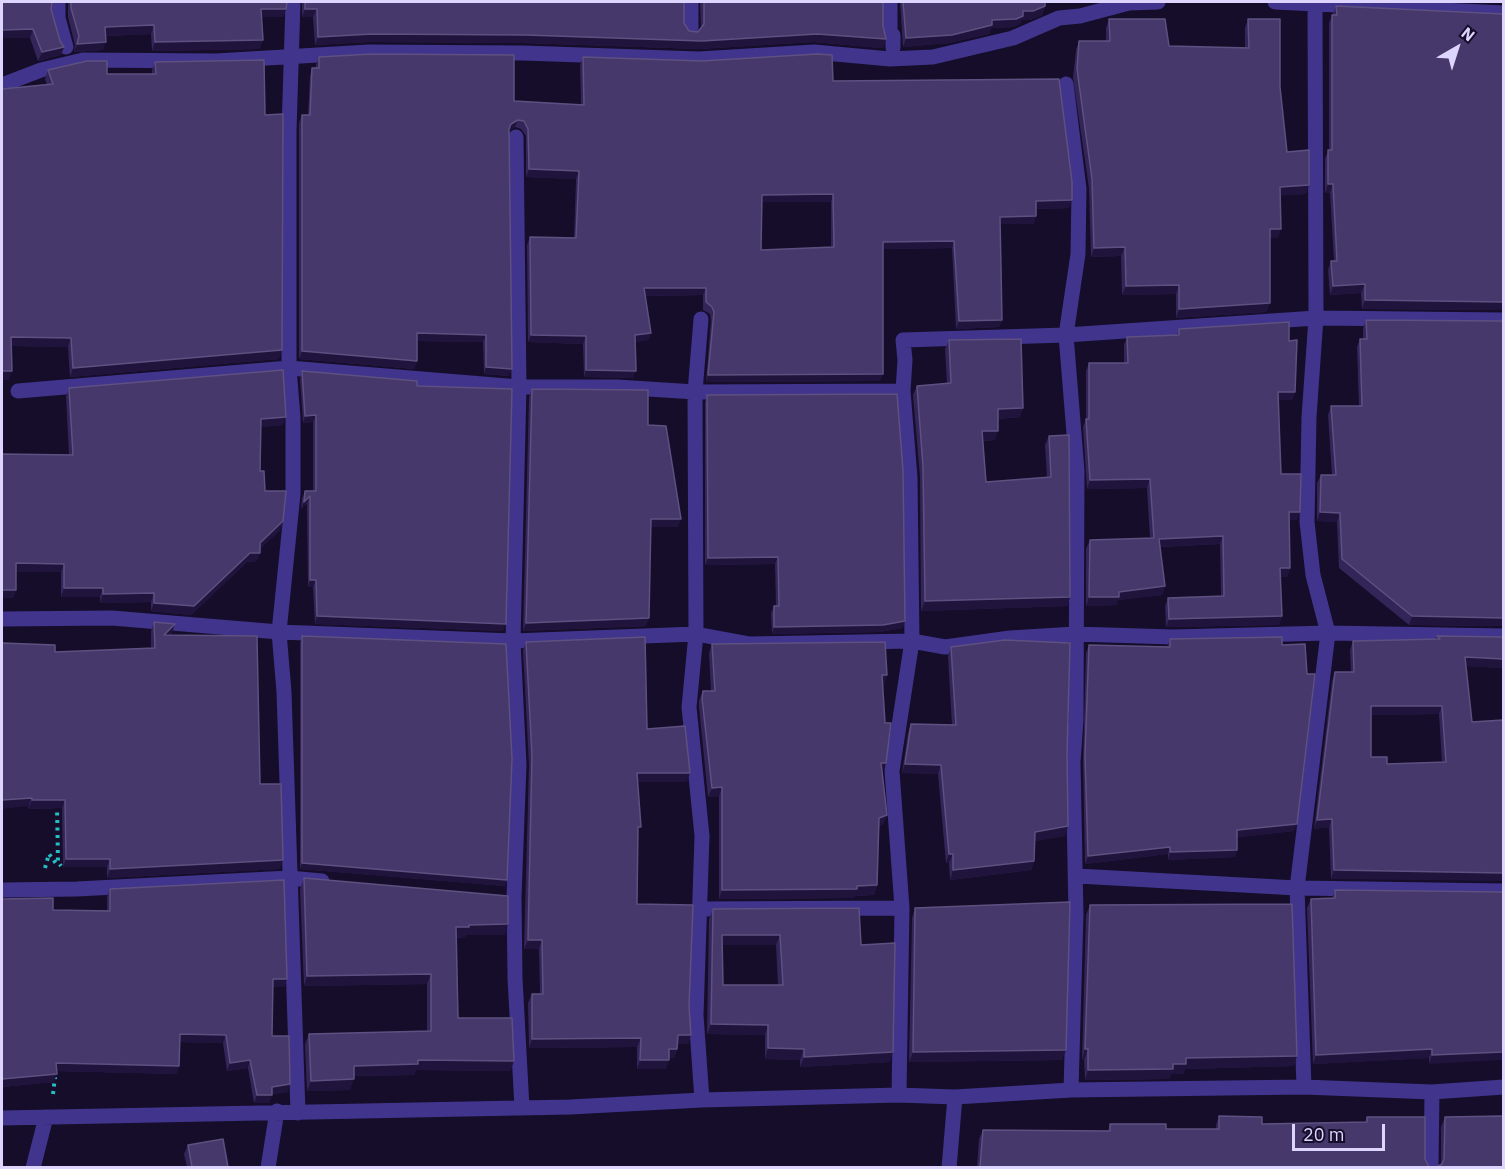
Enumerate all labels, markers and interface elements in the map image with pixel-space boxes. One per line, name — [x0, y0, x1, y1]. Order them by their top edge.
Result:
north arrow — [1427, 18, 1487, 78]
text: N — [1458, 23, 1479, 45]
scale bar — [1295, 1112, 1388, 1150]
text: 20 m — [1303, 1123, 1345, 1146]

